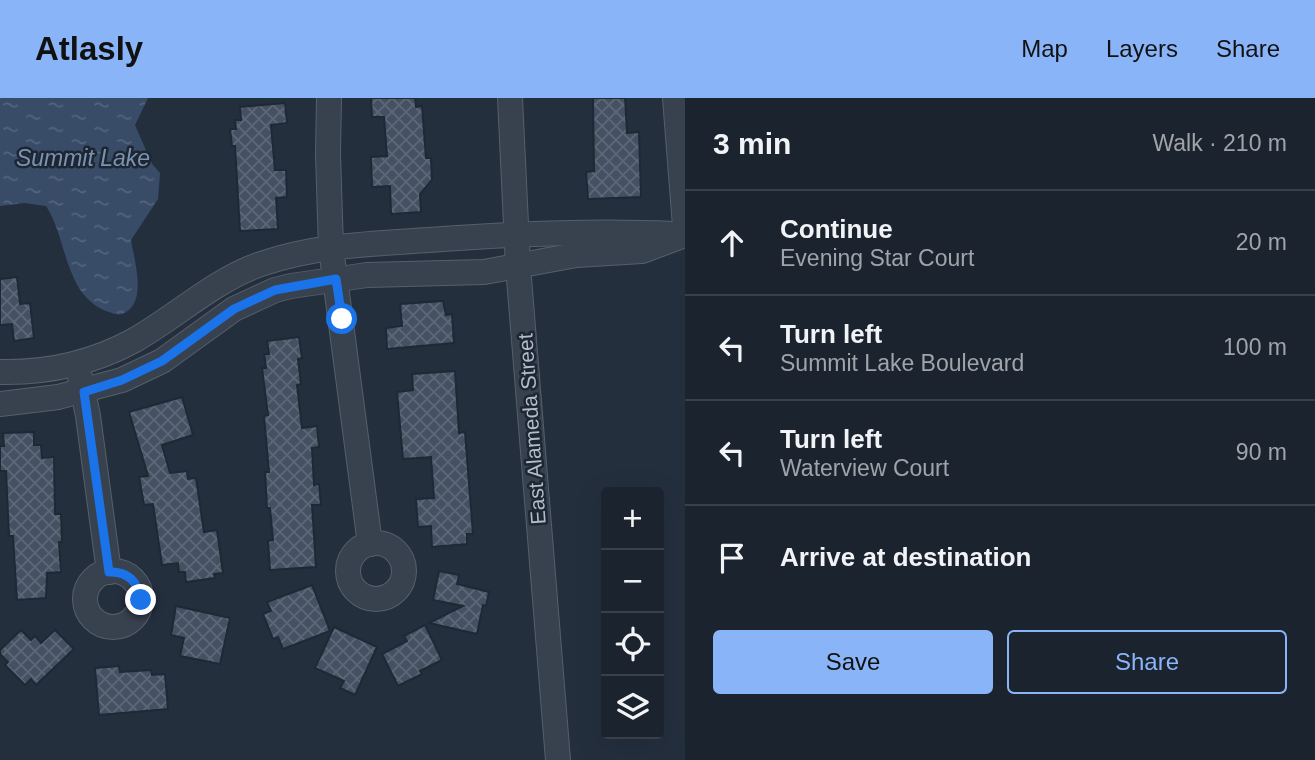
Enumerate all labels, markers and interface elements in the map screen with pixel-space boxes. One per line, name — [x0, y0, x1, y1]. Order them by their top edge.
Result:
text: Atlasly — [35, 30, 143, 67]
text: Map — [1021, 35, 1068, 62]
text: Layers — [1106, 35, 1178, 62]
text: Share — [1216, 35, 1280, 62]
text: 3 min — [713, 127, 791, 160]
text: Walk · 210 m — [1152, 130, 1287, 156]
water label: Summit Lake — [16, 145, 150, 171]
text: Continue — [780, 214, 893, 244]
icon: ahead — [713, 224, 751, 262]
text: 20 m — [1236, 229, 1287, 255]
text: Evening Star Court — [780, 245, 974, 271]
route start — [326, 303, 357, 334]
text: Turn left — [780, 319, 882, 349]
icon: left — [713, 329, 751, 367]
street label: East Alameda Street — [513, 333, 550, 525]
text: 100 m — [1223, 334, 1287, 360]
text: Summit Lake Boulevard — [780, 350, 1024, 376]
text: Turn left — [780, 424, 882, 454]
icon: left — [713, 434, 751, 472]
text: 90 m — [1236, 439, 1287, 465]
text: Waterview Court — [780, 455, 949, 481]
map controls — [601, 487, 664, 739]
button: + — [601, 487, 664, 550]
icon: arrive — [713, 539, 751, 577]
text: Arrive at destination — [780, 542, 1031, 572]
button: − — [601, 550, 664, 613]
route end — [125, 584, 156, 615]
button: locate — [601, 613, 664, 676]
button: Save — [713, 630, 993, 694]
button: Share — [1007, 630, 1287, 694]
button: layers — [601, 676, 664, 739]

